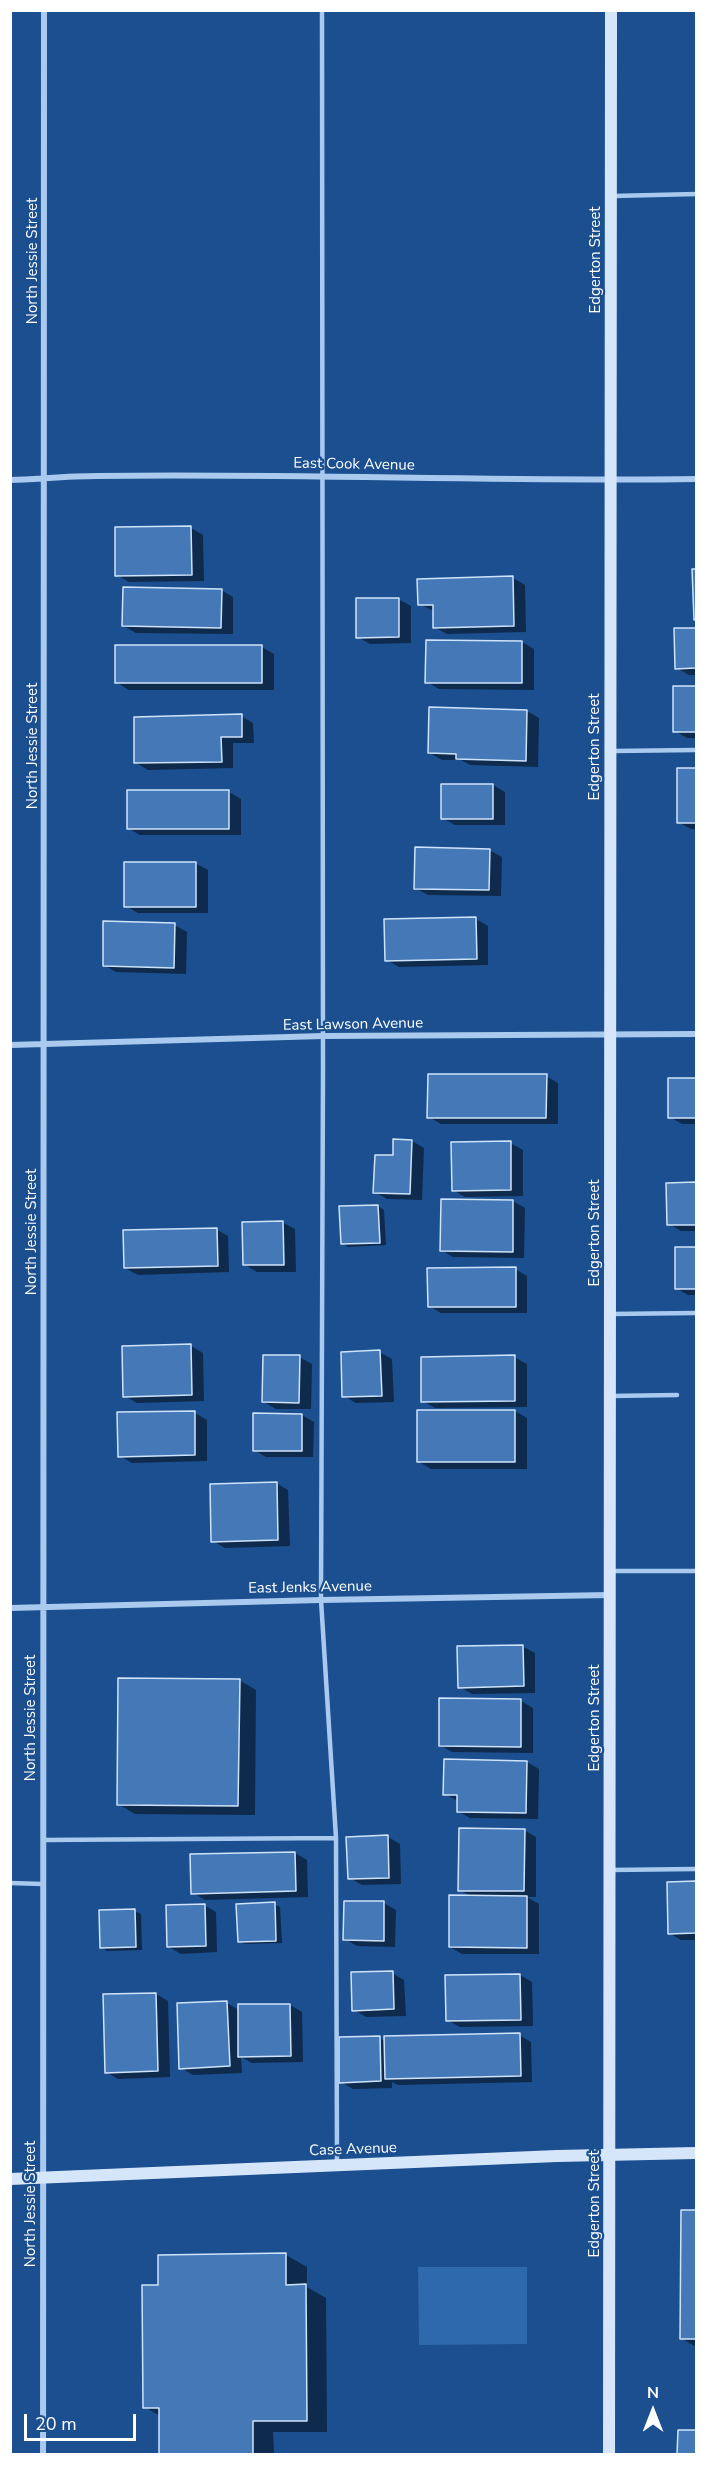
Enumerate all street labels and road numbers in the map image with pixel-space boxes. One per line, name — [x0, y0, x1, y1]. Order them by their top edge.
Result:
street label: North Jessie Street — [24, 198, 42, 324]
street label: Edgerton Street — [587, 207, 605, 313]
street label: East Cook Avenue — [293, 455, 415, 475]
street label: North Jessie Street — [24, 683, 42, 809]
street label: Edgerton Street — [586, 694, 604, 800]
street label: East Lawson Avenue — [283, 1015, 423, 1035]
street label: North Jessie Street — [23, 1169, 41, 1295]
street label: Edgerton Street — [586, 1180, 604, 1286]
street label: East Jenks Avenue — [248, 1578, 372, 1598]
street label: North Jessie Street — [22, 1655, 40, 1781]
street label: Edgerton Street — [586, 1665, 604, 1771]
street label: Case Avenue — [309, 2139, 397, 2161]
street label: North Jessie Street — [22, 2141, 40, 2267]
street label: Edgerton Street — [586, 2151, 604, 2257]

